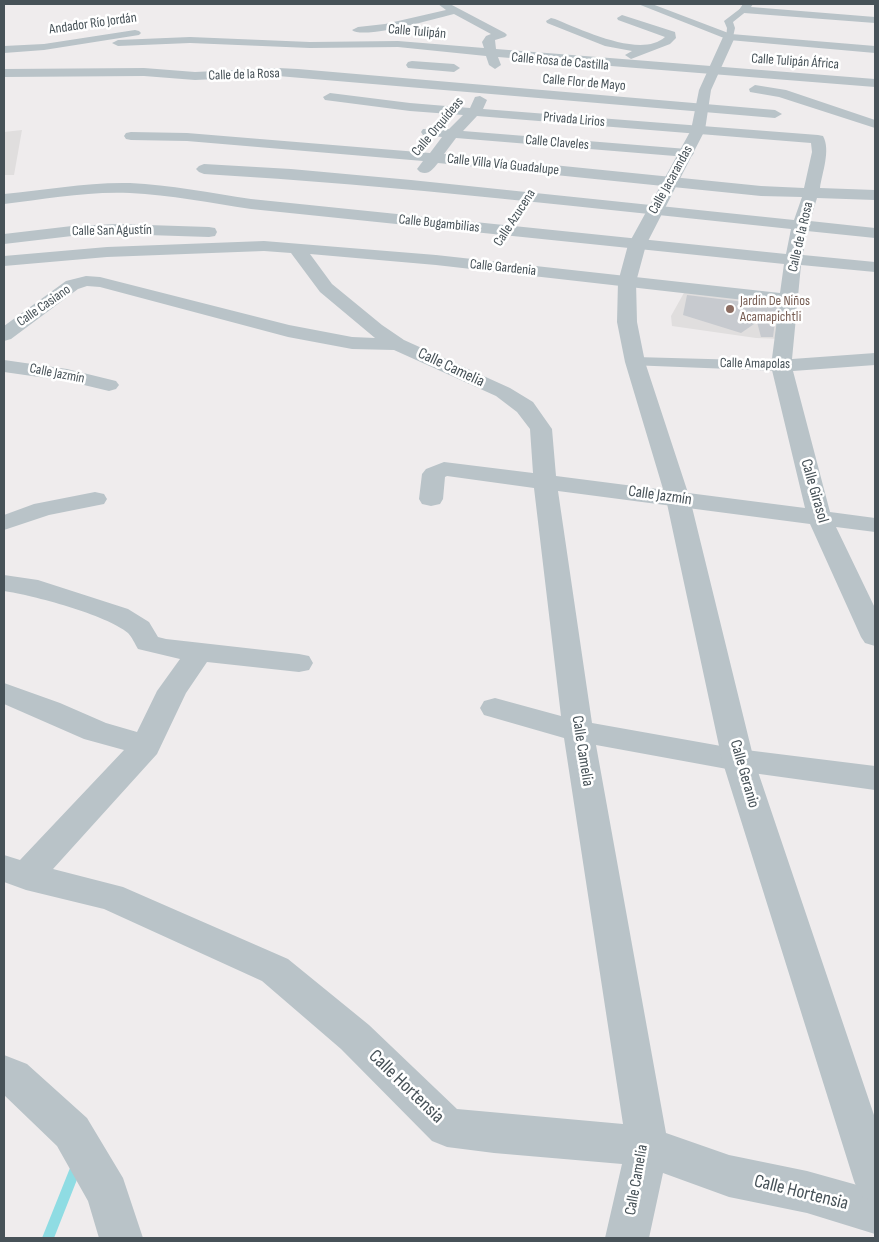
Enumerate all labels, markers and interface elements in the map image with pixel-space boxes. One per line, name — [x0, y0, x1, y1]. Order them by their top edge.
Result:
street label: Andador Río Jordán — [48, 10, 138, 38]
street label: Calle Tulipán — [387, 21, 447, 43]
street label: Calle Rosa de Castilla — [511, 49, 609, 75]
street label: Calle Tulipán África — [751, 51, 839, 73]
street label: Calle de la Rosa — [208, 65, 280, 85]
street label: Calle Flor de Mayo — [542, 71, 626, 95]
street label: Calle Orquídeas — [408, 94, 468, 160]
street label: Privada Lirios — [542, 109, 606, 131]
street label: Calle Claveles — [524, 132, 590, 154]
street label: Calle Jacarandas — [645, 143, 697, 217]
street label: Calle Villa Vía Guadalupe — [446, 151, 560, 179]
street label: Calle Azucena — [490, 186, 540, 250]
street label: Calle de la Rosa — [785, 200, 817, 274]
street label: Calle Bugambilias — [398, 211, 480, 237]
street label: Calle San Agustín — [72, 222, 152, 240]
street label: Calle Gardenia — [469, 256, 537, 280]
street label: Calle Casiano — [14, 281, 74, 331]
place label: Jardin De Niños Acamapichtli — [740, 293, 810, 326]
marker: Jardin De Niños Acamapichtli — [724, 303, 736, 315]
street label: Calle Camelia — [415, 344, 487, 392]
street label: Calle Amapolas — [720, 355, 790, 373]
street label: Calle Jazmín — [28, 360, 86, 388]
street label: Calle Girasol — [796, 457, 832, 525]
street label: Calle Jazmín — [627, 482, 693, 510]
street label: Calle Camelia — [567, 714, 597, 788]
street label: Calle Geranio — [725, 738, 763, 810]
street label: Calle Hortensia — [363, 1045, 449, 1129]
street label: Calle Camelia — [621, 1143, 653, 1217]
street label: Calle Hortensia — [752, 1170, 850, 1216]

